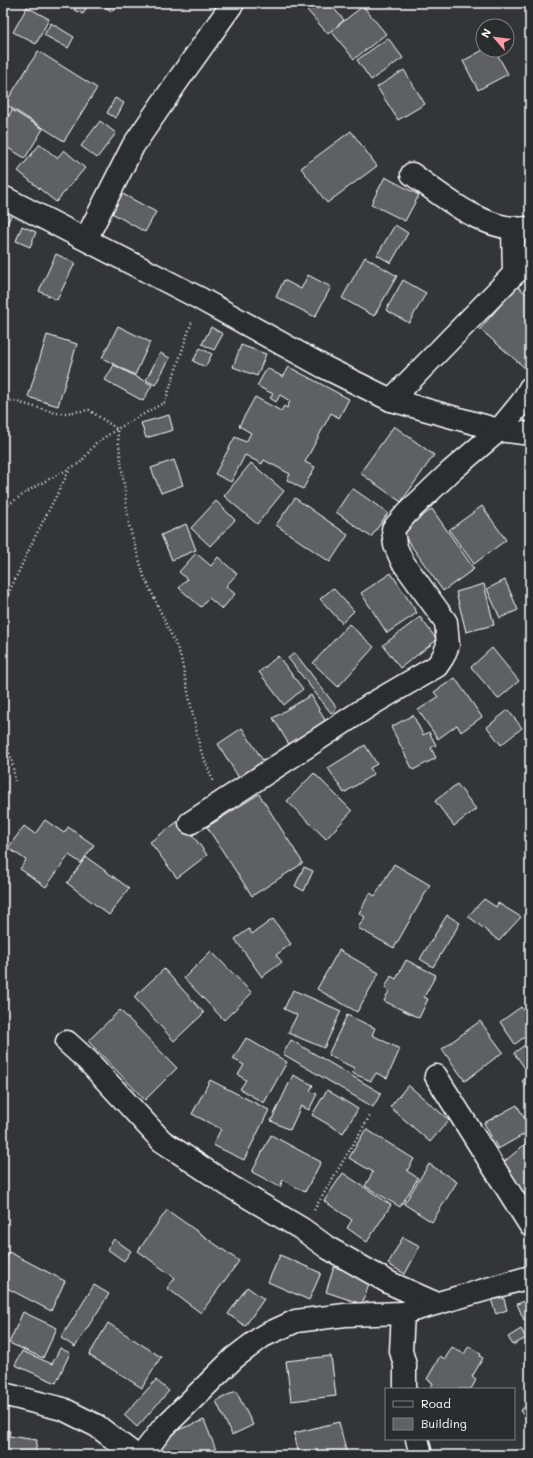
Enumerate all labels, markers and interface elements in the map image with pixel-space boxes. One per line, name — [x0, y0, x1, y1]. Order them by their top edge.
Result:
north arrow — [475, 18, 515, 58]
text: N — [477, 26, 494, 40]
legend — [385, 1388, 515, 1440]
text: Road — [421, 1395, 451, 1411]
text: Building — [421, 1415, 467, 1431]

